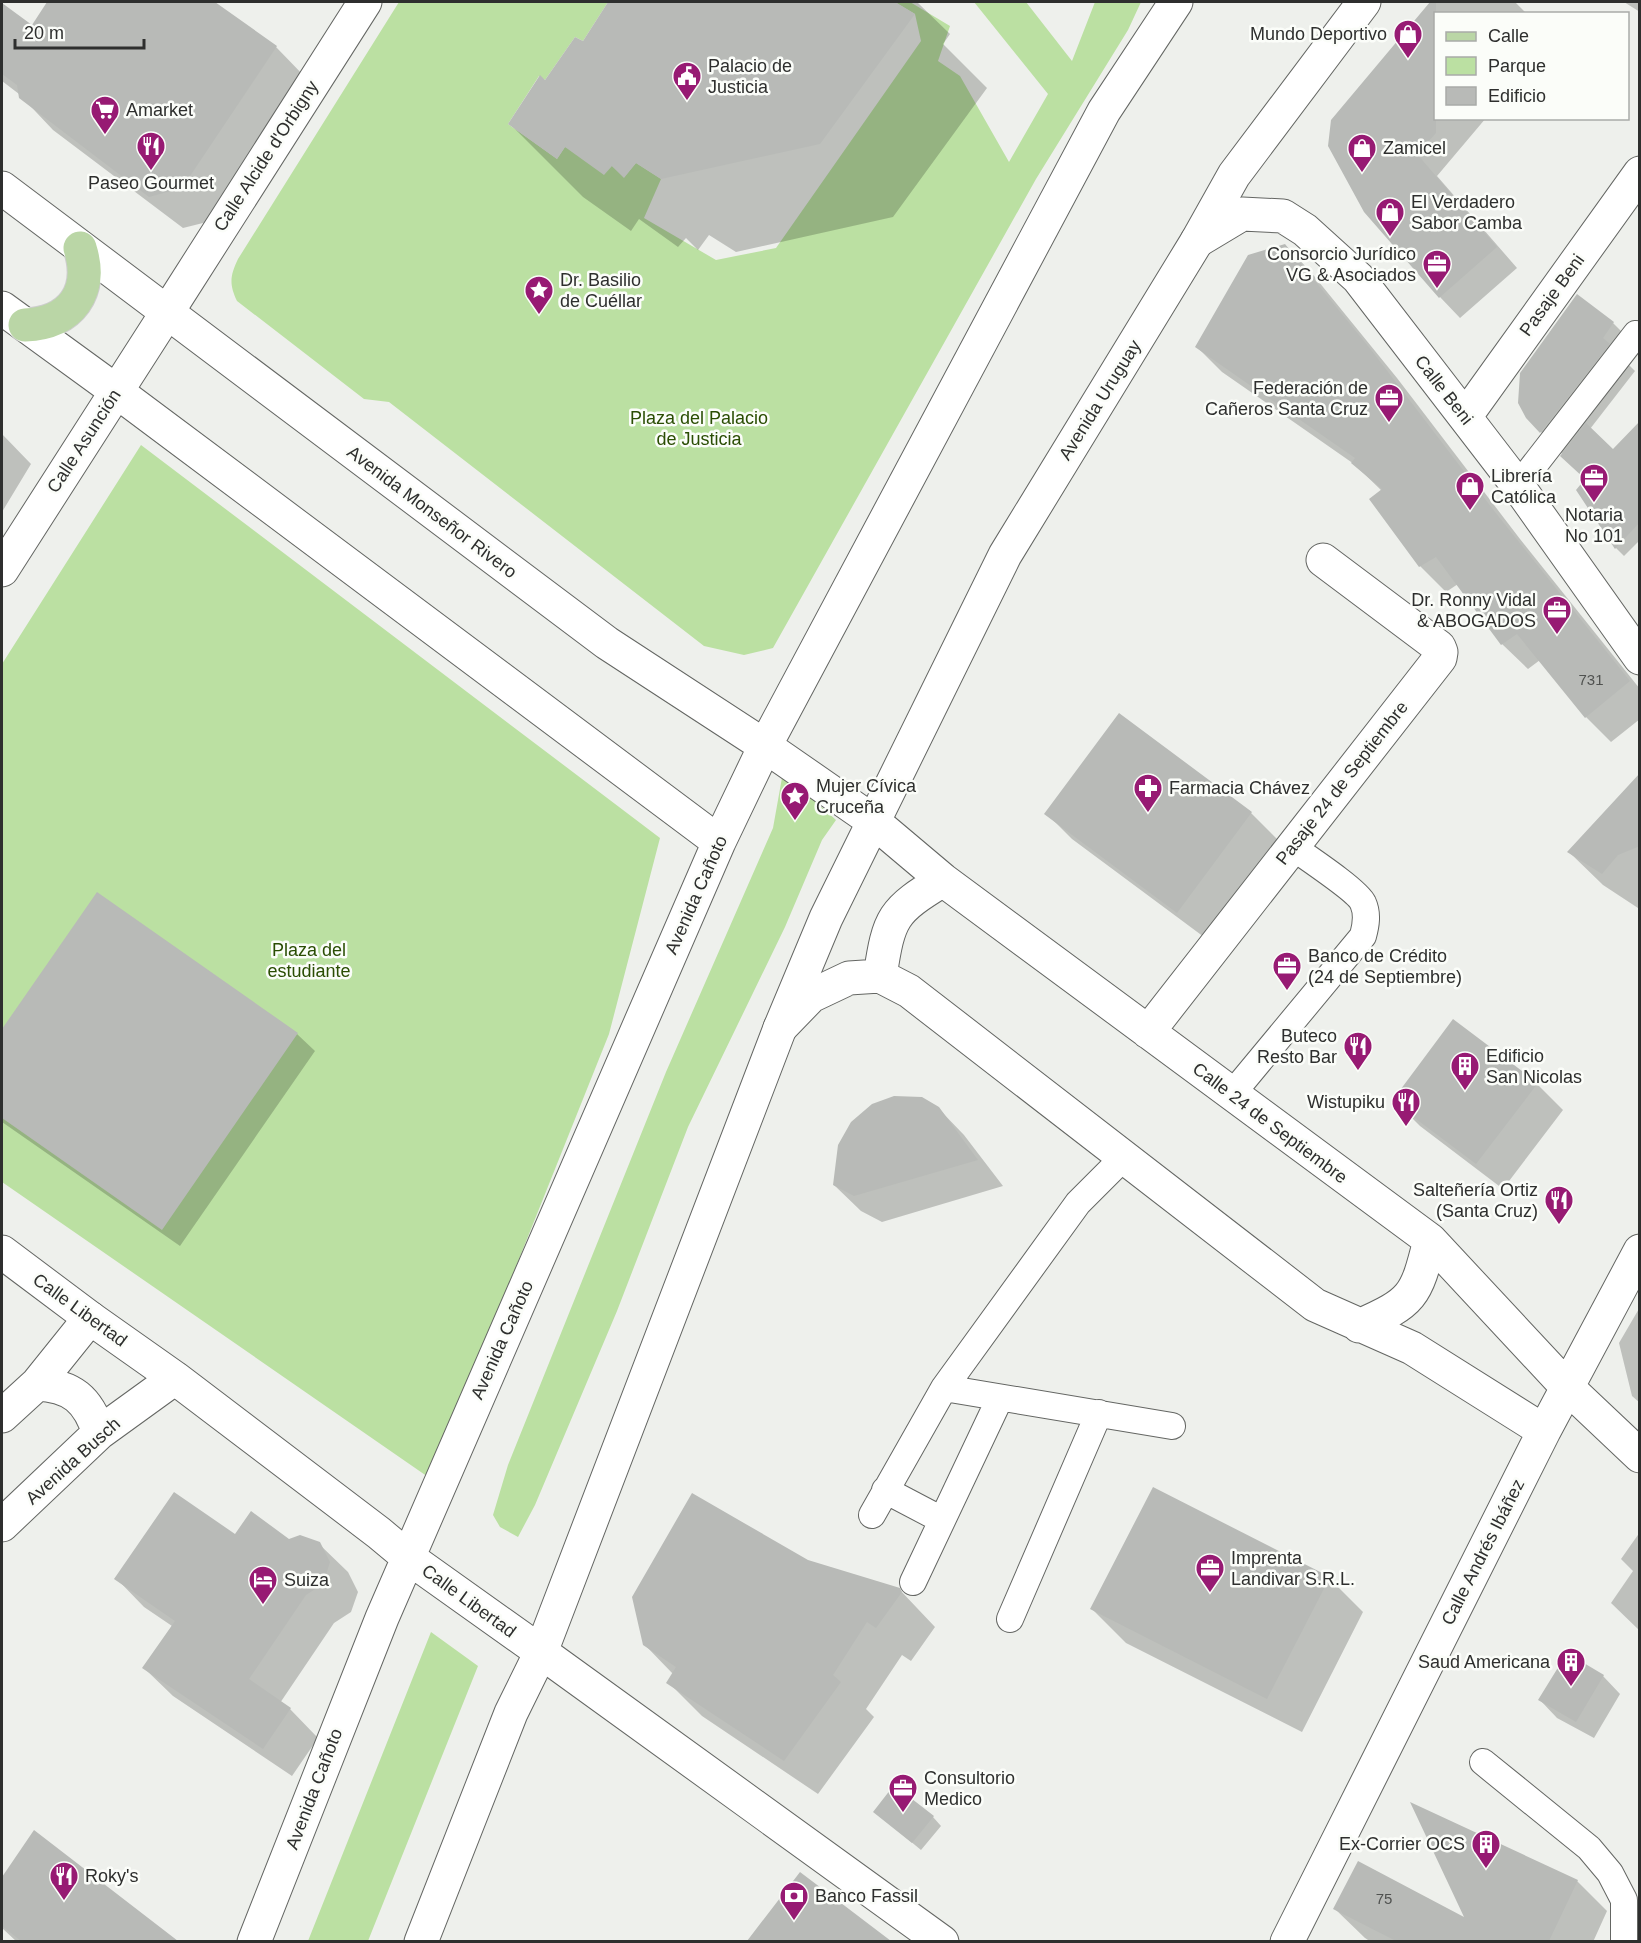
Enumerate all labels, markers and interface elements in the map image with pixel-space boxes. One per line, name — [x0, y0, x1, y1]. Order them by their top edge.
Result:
scale bar — [15, 12, 144, 50]
legend — [1434, 12, 1629, 120]
shop icon: Mundo Deportivo — [1392, 18, 1424, 60]
text: 20 m — [24, 23, 64, 43]
place label: Mundo Deportivo — [1250, 24, 1387, 44]
text: Calle — [1488, 26, 1529, 46]
place label: Palacio de Justicia — [708, 56, 792, 97]
text: Parque — [1488, 56, 1546, 76]
public building icon: Palacio de Justicia — [671, 60, 703, 102]
street label: Calle Alcide d'Orbigny — [210, 77, 322, 235]
text: Edificio — [1488, 86, 1546, 106]
supermarket icon: Amarket — [89, 94, 121, 136]
place label: Amarket — [126, 100, 193, 120]
restaurant icon: Paseo Gourmet — [135, 130, 167, 172]
shop icon: Zamicel — [1346, 132, 1378, 174]
place label: Zamicel — [1383, 138, 1446, 158]
place label: Paseo Gourmet — [88, 173, 214, 193]
place label: El Verdadero Sabor Camba — [1411, 192, 1523, 233]
shop icon: El Verdadero Sabor Camba — [1374, 196, 1406, 238]
place label: Consorcio Jurídico VG & Asociados — [1267, 244, 1416, 285]
office icon: Consorcio Jurídico VG & Asociados — [1421, 248, 1453, 290]
street label: Pasaje Beni — [1516, 250, 1588, 340]
place label: Dr. Basilio de Cuéllar — [560, 270, 642, 311]
place icon: Dr. Basilio de Cuéllar — [523, 274, 555, 316]
street label: Avenida Uruguay — [1055, 336, 1145, 464]
street label: Calle Beni — [1411, 352, 1477, 428]
place label: Federación de Cañeros Santa Cruz — [1205, 378, 1368, 419]
office icon: Federación de Cañeros Santa Cruz — [1373, 382, 1405, 424]
street label: Calle Asunción — [43, 386, 125, 496]
park label: Plaza del Palacio de Justicia — [630, 408, 768, 449]
street label: Avenida Monseñor Rivero — [343, 442, 521, 582]
office icon: Notaria No 101 — [1578, 462, 1610, 504]
place label: Librería Católica — [1491, 466, 1557, 507]
shop icon: Librería Católica — [1454, 470, 1486, 512]
place label: Notaria No 101 — [1565, 505, 1624, 546]
place label: Dr. Ronny Vidal & ABOGADOS — [1411, 590, 1536, 631]
office icon: Dr. Ronny Vidal & ABOGADOS — [1541, 594, 1573, 636]
house number: 731 — [1578, 671, 1604, 688]
street label: Pasaje 24 de Septiembre — [1272, 697, 1412, 869]
pharmacy icon: Farmacia Chávez — [1132, 772, 1164, 814]
place label: Mujer Cívica Cruceña — [816, 776, 917, 817]
place label: Farmacia Chávez — [1169, 778, 1310, 798]
place icon: Mujer Cívica Cruceña — [779, 780, 811, 822]
street label: Avenida Cañoto — [661, 833, 731, 957]
park label: Plaza del estudiante — [267, 940, 351, 981]
place label: Banco de Crédito (24 de Septiembre) — [1308, 946, 1462, 987]
office icon: Banco de Crédito (24 de Septiembre) — [1271, 950, 1303, 992]
place label: Buteco Resto Bar — [1257, 1026, 1337, 1067]
restaurant icon: Buteco Resto Bar — [1342, 1030, 1374, 1072]
place label: Edificio San Nicolas — [1486, 1046, 1582, 1087]
building icon: Edificio San Nicolas — [1449, 1050, 1481, 1092]
street label: Calle 24 de Septiembre — [1189, 1058, 1351, 1188]
restaurant icon: Wistupiku — [1390, 1086, 1422, 1128]
place label: Wistupiku — [1307, 1092, 1385, 1112]
place label: Salteñería Ortiz (Santa Cruz) — [1413, 1180, 1538, 1221]
restaurant icon: Salteñería Ortiz (Santa Cruz) — [1543, 1184, 1575, 1226]
street label: Calle Libertad — [29, 1269, 131, 1351]
street label: Avenida Cañoto — [467, 1278, 537, 1402]
street label: Avenida Busch — [22, 1413, 124, 1509]
street label: Calle Andrés Ibáñez — [1438, 1476, 1528, 1628]
place label: Imprenta Landivar S.R.L. — [1231, 1548, 1355, 1589]
office icon: Imprenta Landivar S.R.L. — [1194, 1552, 1226, 1594]
street label: Calle Libertad — [418, 1560, 520, 1642]
hotel icon: Suiza — [247, 1564, 279, 1606]
place label: Suiza — [284, 1570, 330, 1590]
building icon: Saud Americana — [1555, 1646, 1587, 1688]
place label: Saud Americana — [1418, 1652, 1551, 1672]
street label: Avenida Cañoto — [282, 1726, 346, 1852]
place label: Consultorio Medico — [924, 1768, 1015, 1809]
office icon: Consultorio Medico — [887, 1772, 919, 1814]
building icon: Ex-Corrier OCS — [1470, 1828, 1502, 1870]
place label: Ex-Corrier OCS — [1339, 1834, 1465, 1854]
restaurant icon: Roky's — [48, 1860, 80, 1902]
place label: Roky's — [85, 1866, 138, 1886]
bank icon: Banco Fassil — [778, 1880, 810, 1922]
place label: Banco Fassil — [815, 1886, 918, 1906]
house number: 75 — [1376, 1890, 1392, 1907]

